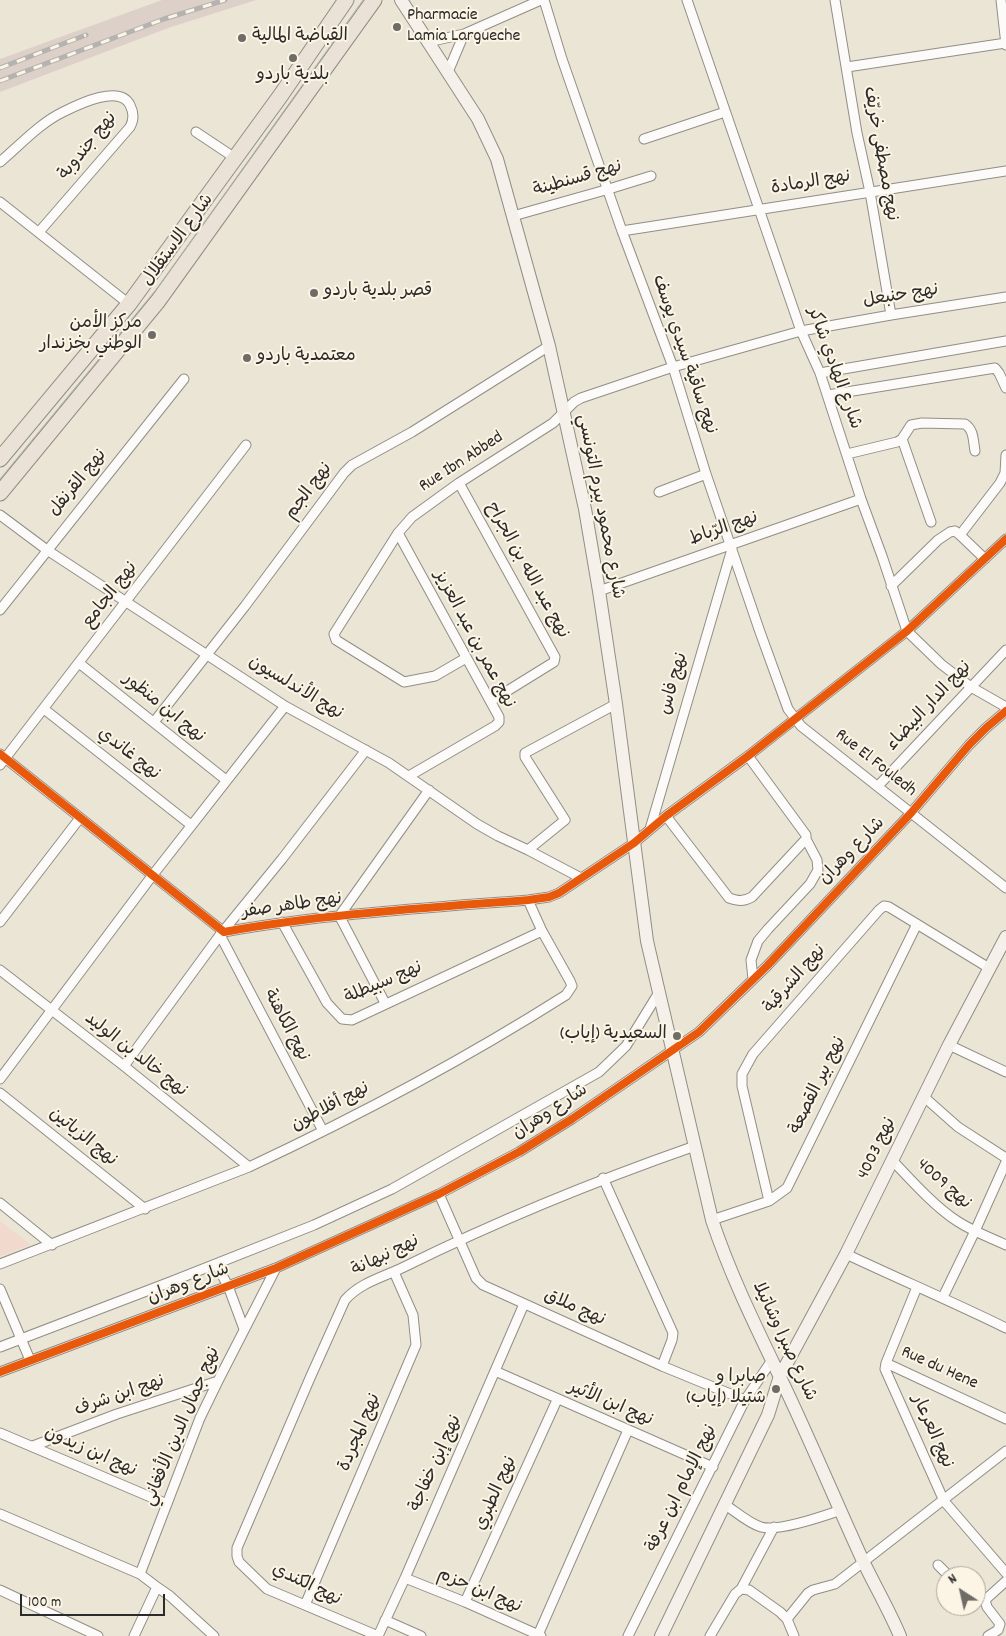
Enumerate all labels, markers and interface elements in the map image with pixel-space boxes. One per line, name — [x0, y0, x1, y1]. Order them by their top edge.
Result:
place label: Pharmacie Lamia Largueche — [407, 6, 520, 48]
marker: Pharmacie Lamia Largueche — [391, 21, 403, 33]
place label: القباضة المالية — [252, 27, 348, 49]
marker: القباضة المالية — [236, 32, 248, 44]
marker: بلدية باردو — [287, 52, 299, 64]
place label: بلدية باردو — [256, 66, 330, 88]
street label: نهج مصطفى خريّف — [857, 85, 901, 223]
street label: نهج جندوبة — [55, 109, 123, 185]
street label: نهج قسنطينة — [531, 157, 625, 203]
street label: نهج الرمادة — [770, 167, 852, 201]
street label: شارع الاستقلال — [138, 191, 220, 291]
street label: نهج ساقية سيدي يوسف — [646, 273, 720, 437]
street label: نهج حنبعل — [862, 280, 940, 314]
place label: قصر بلدية باردو — [324, 282, 432, 304]
marker: قصر بلدية باردو — [308, 287, 320, 299]
street label: شارع الهادي شاكر — [801, 305, 865, 433]
place label: مركز الأمن الوطني بخزندار — [40, 314, 142, 356]
marker: مركز الأمن الوطني بخزندار — [146, 329, 158, 341]
place label: معتمدية باردو — [257, 347, 356, 369]
marker: معتمدية باردو — [241, 352, 253, 364]
street label: شارع محمود بيرم التونسي — [570, 413, 628, 601]
street label: Rue Ibn Abbed — [416, 428, 508, 498]
street label: نهج القرنفل — [45, 446, 113, 522]
street label: نهج الجم — [282, 459, 338, 525]
street label: نهج عبد الله بن الجراح — [480, 499, 572, 643]
street label: نهج الرّباط — [687, 508, 761, 552]
street label: نهج الجامع — [78, 559, 144, 633]
street label: نهج عمر بن عبد العزيز — [427, 567, 519, 713]
street label: نهج فاس — [656, 651, 694, 717]
street label: نهج الأندلسيون — [244, 652, 346, 726]
street label: نهج الدار البيضاء — [883, 657, 977, 757]
street label: نهج ابن منظور — [118, 669, 208, 749]
street label: نهج غاندي — [92, 724, 164, 786]
street label: Rue El Fouledh — [830, 725, 920, 803]
street label: شارع وهران — [815, 814, 891, 890]
street label: نهج طاهر صفر — [240, 889, 344, 925]
street label: نهج الشرقية — [760, 941, 832, 1019]
street label: نهج سبيطلة — [342, 958, 426, 1010]
street label: نهج الكاهنة — [257, 986, 313, 1066]
street label: نهج خالد بن الوليد — [79, 1009, 191, 1103]
place label: السعيدية (إياب) — [560, 1025, 667, 1047]
marker: السعيدية (إياب) — [671, 1030, 683, 1042]
street label: نهج بير القصعة — [786, 1034, 852, 1138]
street label: نهج أفلاطون — [288, 1078, 374, 1138]
street label: شارع وهران — [509, 1081, 593, 1145]
street label: نهج الزياتين — [43, 1104, 121, 1172]
street label: نهج 4003 — [854, 1115, 902, 1183]
street label: نهج 4009 — [911, 1155, 975, 1215]
street label: نهج نبهانة — [349, 1231, 423, 1283]
street label: شارع وهران — [145, 1260, 233, 1310]
street label: شارع صبرا وشاتيلا — [746, 1279, 820, 1405]
street label: نهج ملاق — [540, 1286, 608, 1332]
street label: Rue du Hene — [897, 1342, 981, 1396]
street label: نهج جمال الدين الأفغاني — [140, 1344, 226, 1510]
place label: صابرا و شتيلا (إياب) — [686, 1368, 766, 1410]
street label: نهج ابن شرف — [72, 1371, 168, 1423]
street label: نهج ابن الأثير — [564, 1377, 656, 1433]
marker: صابرا و شتيلا (إياب) — [770, 1383, 782, 1395]
street label: نهج المجردة — [335, 1391, 387, 1475]
street label: نهج العرعار — [905, 1392, 957, 1472]
street label: نهج إبن خفاجة — [406, 1412, 468, 1516]
street label: نهج الإمام ابن عرفة — [643, 1422, 723, 1556]
street label: نهج ابن زيدون — [40, 1423, 140, 1483]
street label: نهج الطبري — [471, 1454, 523, 1534]
street label: نهج الكندي — [268, 1560, 344, 1612]
street label: نهج ابن حزم — [434, 1565, 524, 1619]
north arrow — [936, 1566, 986, 1616]
text: N — [944, 1569, 962, 1590]
scale bar — [22, 1584, 168, 1616]
text: 100 m — [28, 1592, 61, 1614]

